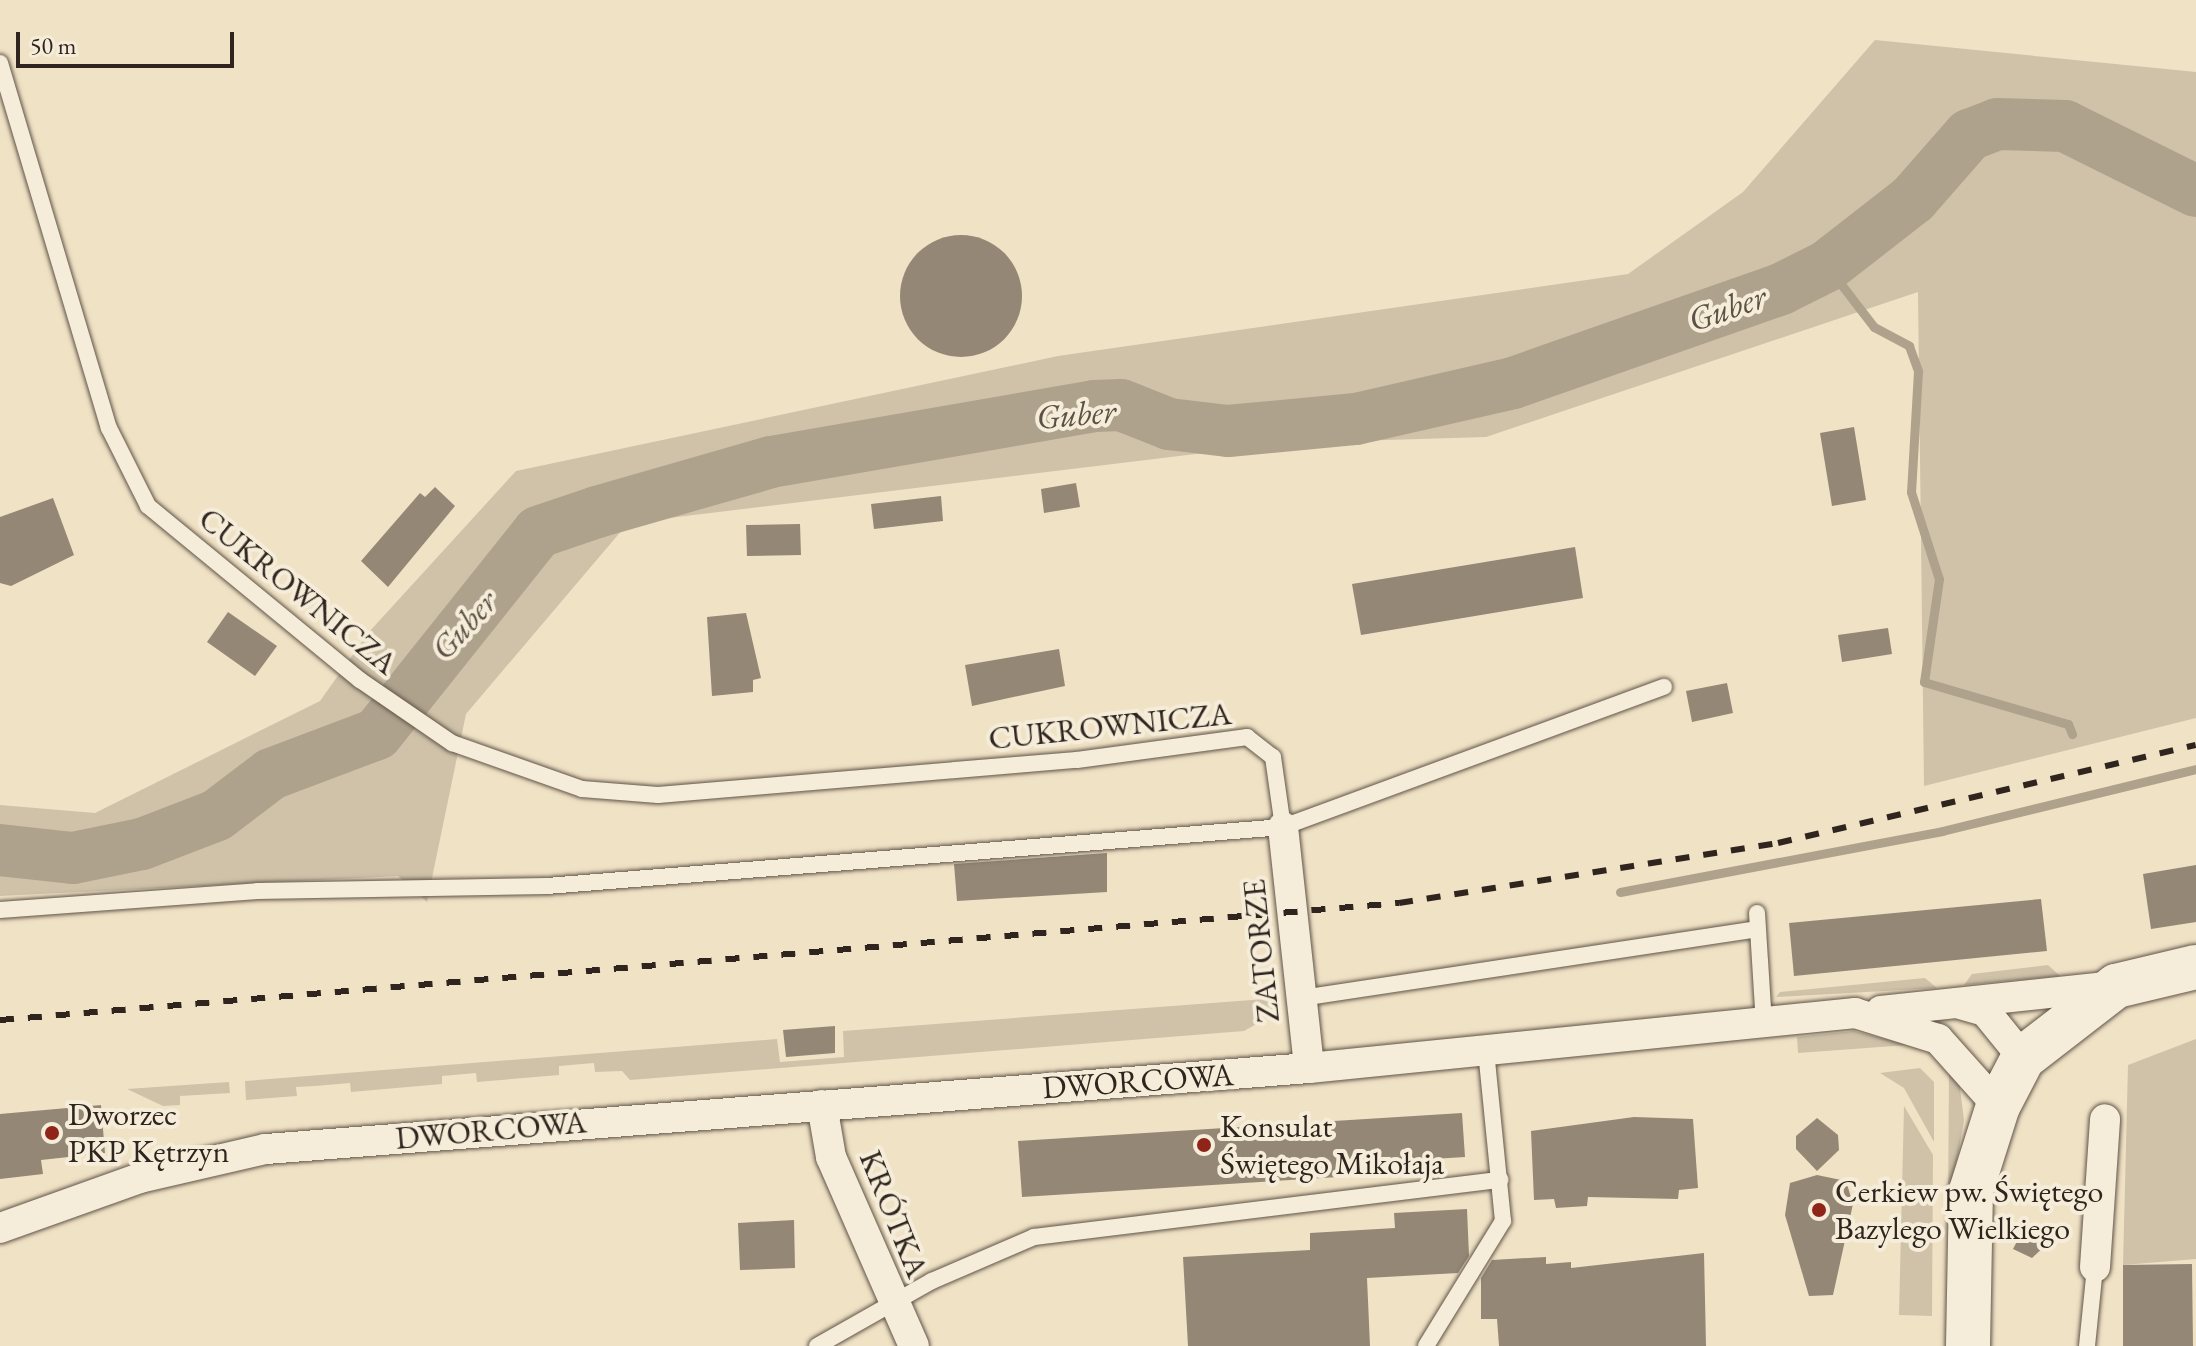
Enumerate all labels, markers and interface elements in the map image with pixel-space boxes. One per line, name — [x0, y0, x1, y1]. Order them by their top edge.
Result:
scale bar — [20, 16, 238, 66]
text: 50 m — [30, 30, 77, 61]
water label: Guber — [1683, 276, 1771, 340]
water label: Guber — [1035, 390, 1117, 438]
street label: CUKROWNICZA — [191, 499, 405, 683]
water label: Guber — [422, 582, 506, 668]
street label: CUKROWNICZA — [987, 694, 1233, 758]
street label: ZATORZE — [1234, 877, 1288, 1025]
street label: DWORCOWA — [1041, 1055, 1235, 1107]
place label: Dworzec PKP Kętrzyn — [68, 1096, 229, 1171]
street label: DWORCOWA — [394, 1103, 588, 1157]
place label: Konsulat Świętego Mikołaja — [1220, 1108, 1444, 1183]
marker: Dworzec PKP Kętrzyn — [43, 1124, 61, 1142]
marker: Konsulat Świętego Mikołaja — [1195, 1136, 1213, 1154]
street label: KRÓTKA — [851, 1145, 937, 1283]
place label: Cerkiew pw. Świętego Bazylego Wielkiego — [1835, 1173, 2103, 1248]
marker: Cerkiew pw. Świętego Bazylego Wielkiego — [1810, 1201, 1828, 1219]

